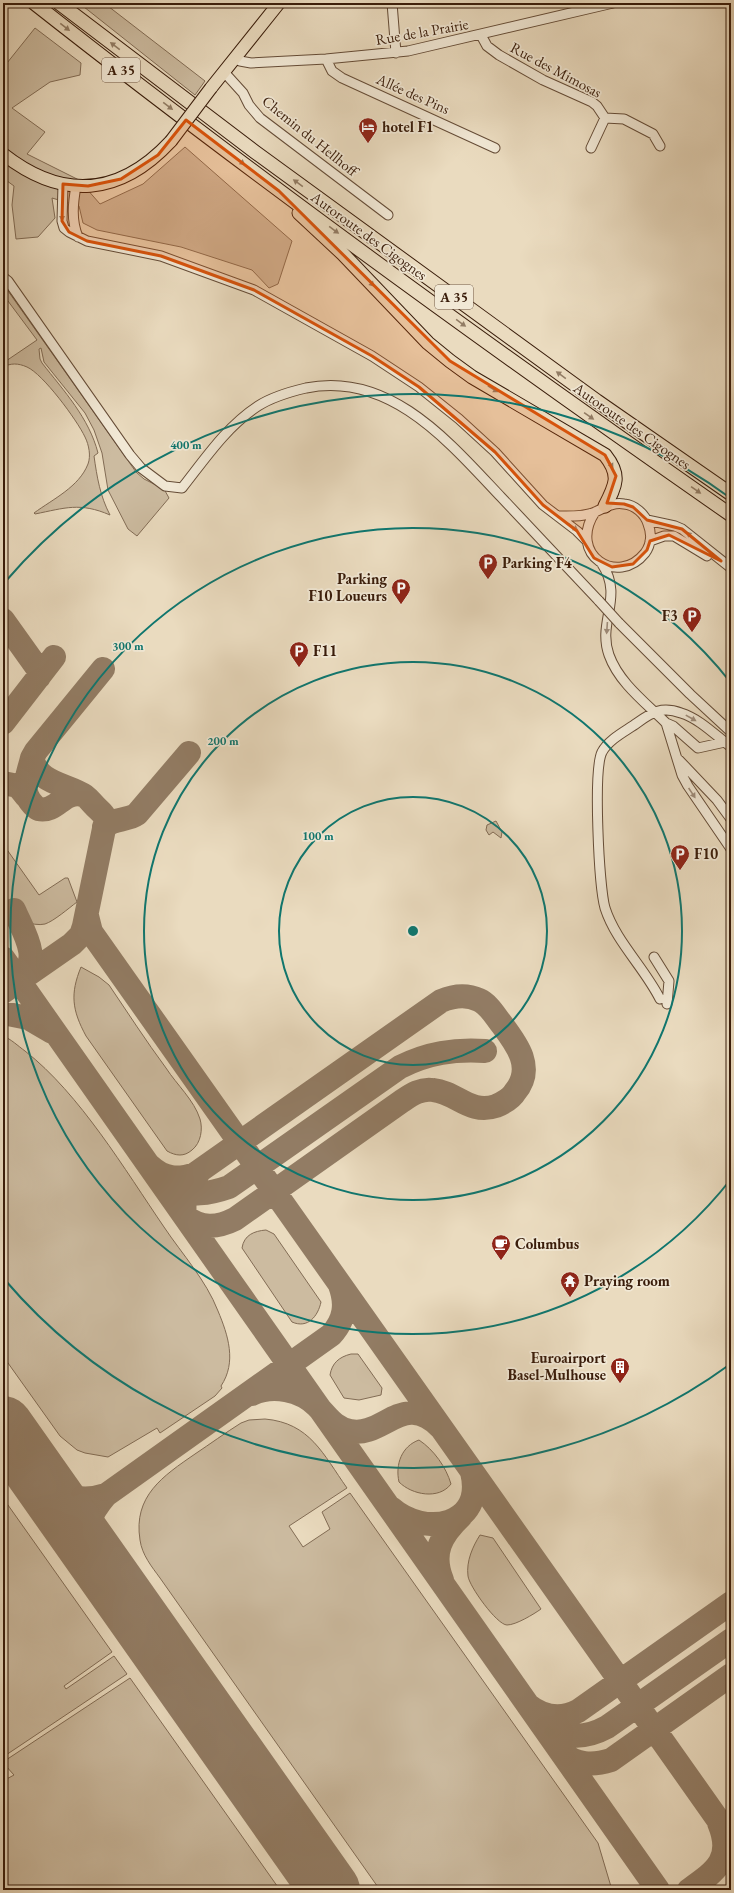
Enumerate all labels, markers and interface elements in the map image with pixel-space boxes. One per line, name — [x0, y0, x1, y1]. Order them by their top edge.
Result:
street label: Rue de la Prairie — [374, 14, 470, 49]
one-way arrow — [59, 23, 70, 31]
street label: Rue des Mimosas — [507, 38, 605, 102]
one-way arrow — [110, 43, 120, 51]
road number: A 35 — [102, 58, 140, 82]
street label: Allée des Pins — [373, 69, 453, 118]
street label: Chemin du Hellhoff — [258, 91, 364, 182]
one-way arrow — [162, 102, 173, 110]
hotel icon: hotel F1 — [357, 116, 379, 144]
place label: hotel F1 — [382, 117, 434, 136]
one-way arrow — [234, 157, 245, 165]
one-way arrow — [292, 179, 303, 188]
street label: Autoroute des Cigognes — [307, 186, 431, 284]
one-way arrow — [59, 209, 65, 222]
one-way arrow — [328, 226, 339, 234]
one-way arrow — [365, 277, 375, 287]
road number: A 35 — [435, 285, 473, 309]
one-way arrow — [456, 319, 467, 327]
one-way arrow — [556, 371, 567, 379]
street label: Autoroute des Cigognes — [569, 377, 695, 473]
one-way arrow — [487, 386, 499, 393]
one-way arrow — [584, 412, 595, 420]
text: 400 m — [170, 437, 202, 453]
one-way arrow — [607, 457, 614, 469]
one-way arrow — [691, 486, 701, 494]
one-way arrow — [567, 523, 578, 532]
one-way arrow — [686, 532, 697, 541]
parking icon: Parking F4 — [477, 552, 499, 580]
place label: Parking F4 — [502, 553, 573, 572]
place label: Parking F10 Loueurs — [308, 569, 387, 605]
parking icon: Parking F10 Loueurs — [390, 577, 412, 605]
parking icon: F3 — [681, 605, 703, 633]
place label: F3 — [662, 606, 678, 625]
one-way arrow — [603, 622, 610, 634]
text: 300 m — [112, 638, 144, 654]
parking icon: F11 — [288, 640, 310, 668]
place label: F11 — [313, 641, 337, 660]
one-way arrow — [685, 714, 697, 721]
text: 200 m — [207, 733, 239, 749]
one-way arrow — [688, 788, 696, 798]
text: 100 m — [302, 828, 334, 844]
parking icon: F10 — [669, 843, 691, 871]
place label: F10 — [694, 844, 718, 863]
centre of rings — [406, 924, 420, 938]
cafe icon: Columbus — [490, 1233, 512, 1261]
place label: Columbus — [515, 1234, 579, 1253]
temple icon: Praying room — [559, 1270, 581, 1298]
place label: Praying room — [584, 1271, 670, 1290]
place label: Euroairport Basel-Mulhouse — [508, 1348, 606, 1384]
building icon: Euroairport Basel-Mulhouse — [609, 1356, 631, 1384]

